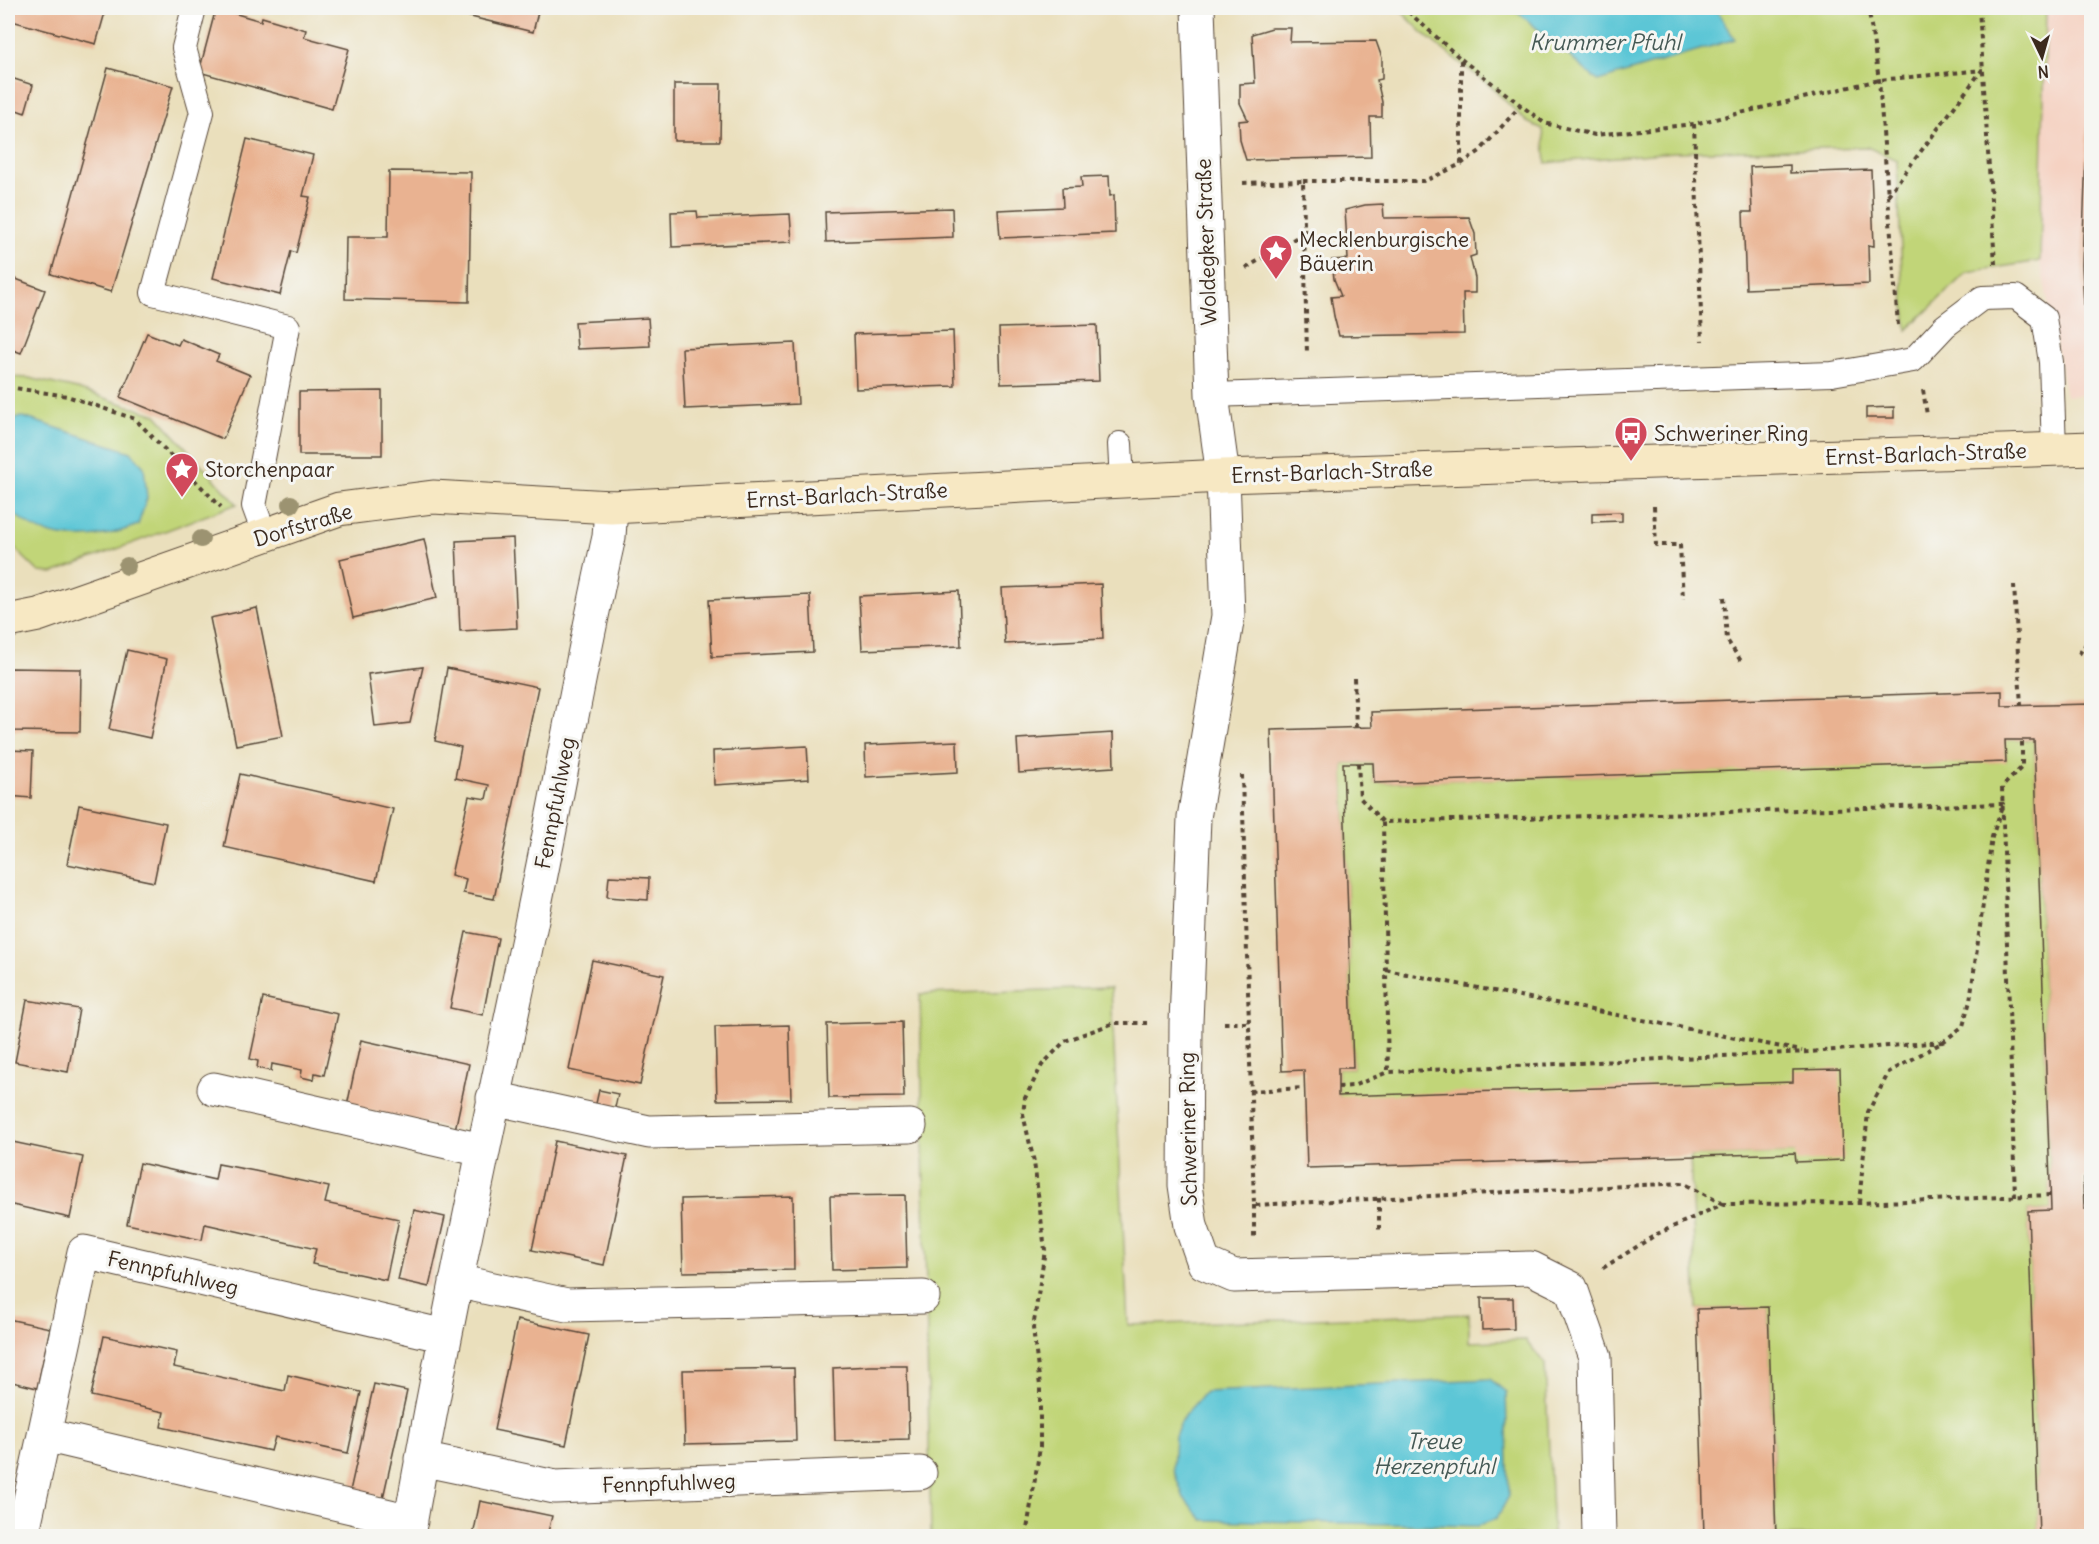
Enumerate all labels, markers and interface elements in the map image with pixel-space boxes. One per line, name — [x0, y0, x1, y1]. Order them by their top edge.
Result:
north arrow — [2012, 27, 2072, 87]
water label: Krummer Pfuhl — [1530, 28, 1684, 56]
text: N — [2037, 61, 2050, 82]
street label: Woldegker Straße — [1190, 158, 1222, 326]
place label: Mecklenburgische Bäuerin — [1299, 226, 1469, 277]
place icon: Mecklenburgische Bäuerin — [1258, 233, 1294, 280]
bus stop icon: Schweriner Ring — [1613, 415, 1649, 462]
place label: Schweriner Ring — [1654, 420, 1808, 447]
street label: Ernst-Barlach-Straße — [1825, 437, 2027, 471]
place icon: Storchenpaar — [164, 451, 200, 498]
street label: Ernst-Barlach-Straße — [1231, 455, 1433, 489]
place label: Storchenpaar — [205, 456, 335, 483]
street label: Ernst-Barlach-Straße — [746, 476, 948, 514]
street label: Dorfstraße — [250, 497, 356, 553]
street label: Fennpfuhlweg — [529, 735, 581, 871]
street label: Schweriner Ring — [1173, 1052, 1203, 1206]
street label: Fennpfuhlweg — [105, 1245, 241, 1301]
water label: Treue Herzenpfuhl — [1373, 1427, 1498, 1480]
street label: Fennpfuhlweg — [602, 1467, 736, 1499]

